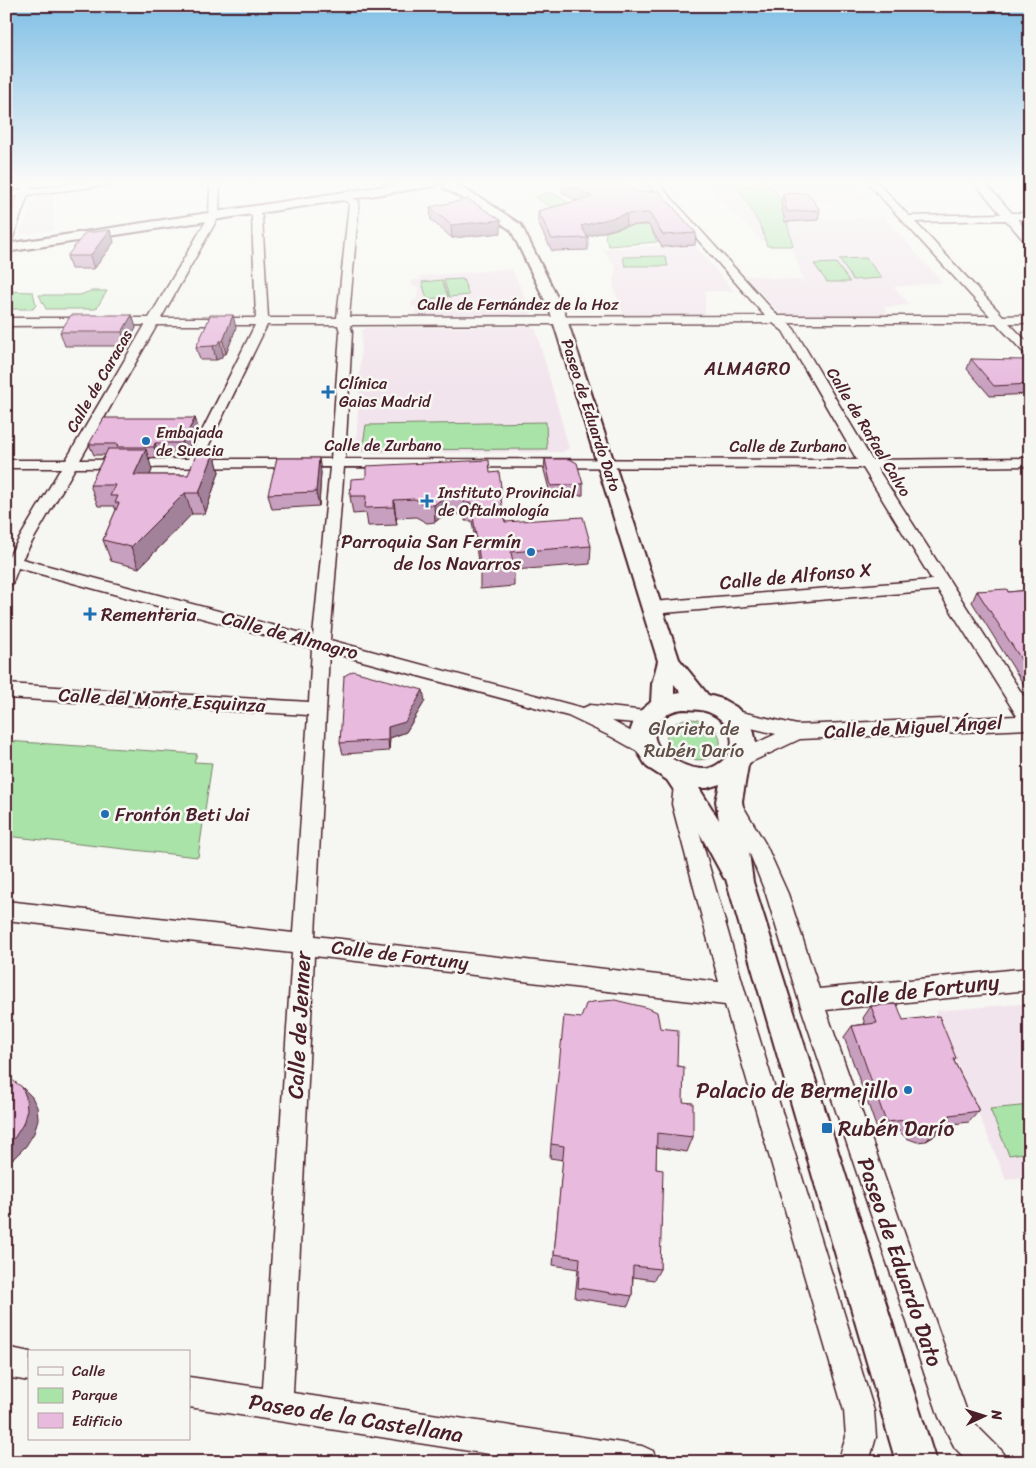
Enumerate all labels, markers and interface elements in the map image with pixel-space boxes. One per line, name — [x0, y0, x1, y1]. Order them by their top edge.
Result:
street label: Calle de Fernández de la Hoz — [417, 290, 619, 319]
street label: Calle de Caracas — [58, 324, 141, 438]
street label: Paseo de Eduardo Dato — [553, 335, 629, 495]
district label: ALMAGRO — [703, 353, 792, 385]
street label: Calle de Rafael Calvo — [819, 361, 919, 503]
place label: Clínica Gaias Madrid — [339, 369, 432, 416]
marker: Clínica Gaias Madrid — [321, 385, 335, 399]
place label: Embajada de Suecia — [156, 418, 225, 465]
street label: Calle de Zurbano — [325, 431, 441, 460]
street label: Calle de Zurbano — [730, 432, 846, 461]
marker: Embajada de Suecia — [140, 435, 152, 447]
place label: Instituto Provincial de Oftalmología — [437, 478, 576, 525]
marker: Instituto Provincial de Oftalmología — [420, 494, 434, 508]
place label: Parroquia San Fermín de los Navarros — [341, 525, 521, 580]
marker: Parroquia San Fermín de los Navarros — [525, 546, 537, 558]
street label: Calle de Alfonso X — [718, 553, 874, 599]
place label: Rementeria — [101, 598, 197, 631]
street label: Calle de Almagro — [218, 601, 362, 669]
marker: Rementeria — [83, 607, 97, 621]
street label: Calle del Monte Esquinza — [58, 678, 267, 722]
street label: Calle de Miguel Ángel — [823, 706, 1004, 748]
park label: Glorieta de Rubén Darío — [644, 712, 744, 767]
place label: Frontón Beti Jai — [115, 798, 250, 831]
marker: Frontón Beti Jai — [99, 808, 111, 820]
street label: Calle de Fortuny — [330, 930, 470, 980]
street label: Calle de Jenner — [276, 949, 322, 1100]
street label: Calle de Fortuny — [839, 962, 1002, 1018]
place label: Palacio de Bermejillo — [696, 1071, 898, 1110]
marker: Palacio de Bermejillo — [902, 1084, 914, 1096]
place label: Rubén Darío — [838, 1109, 954, 1148]
marker: Rubén Darío — [820, 1121, 834, 1135]
street label: Paseo de Eduardo Dato — [846, 1152, 954, 1372]
legend — [28, 1350, 190, 1440]
text: Calle — [72, 1358, 105, 1384]
text: Parque — [72, 1382, 117, 1408]
street label: Paseo de la Castellana — [246, 1382, 466, 1454]
north arrow — [958, 1390, 1008, 1440]
text: Edificio — [72, 1408, 123, 1434]
text: N — [984, 1408, 1009, 1421]

